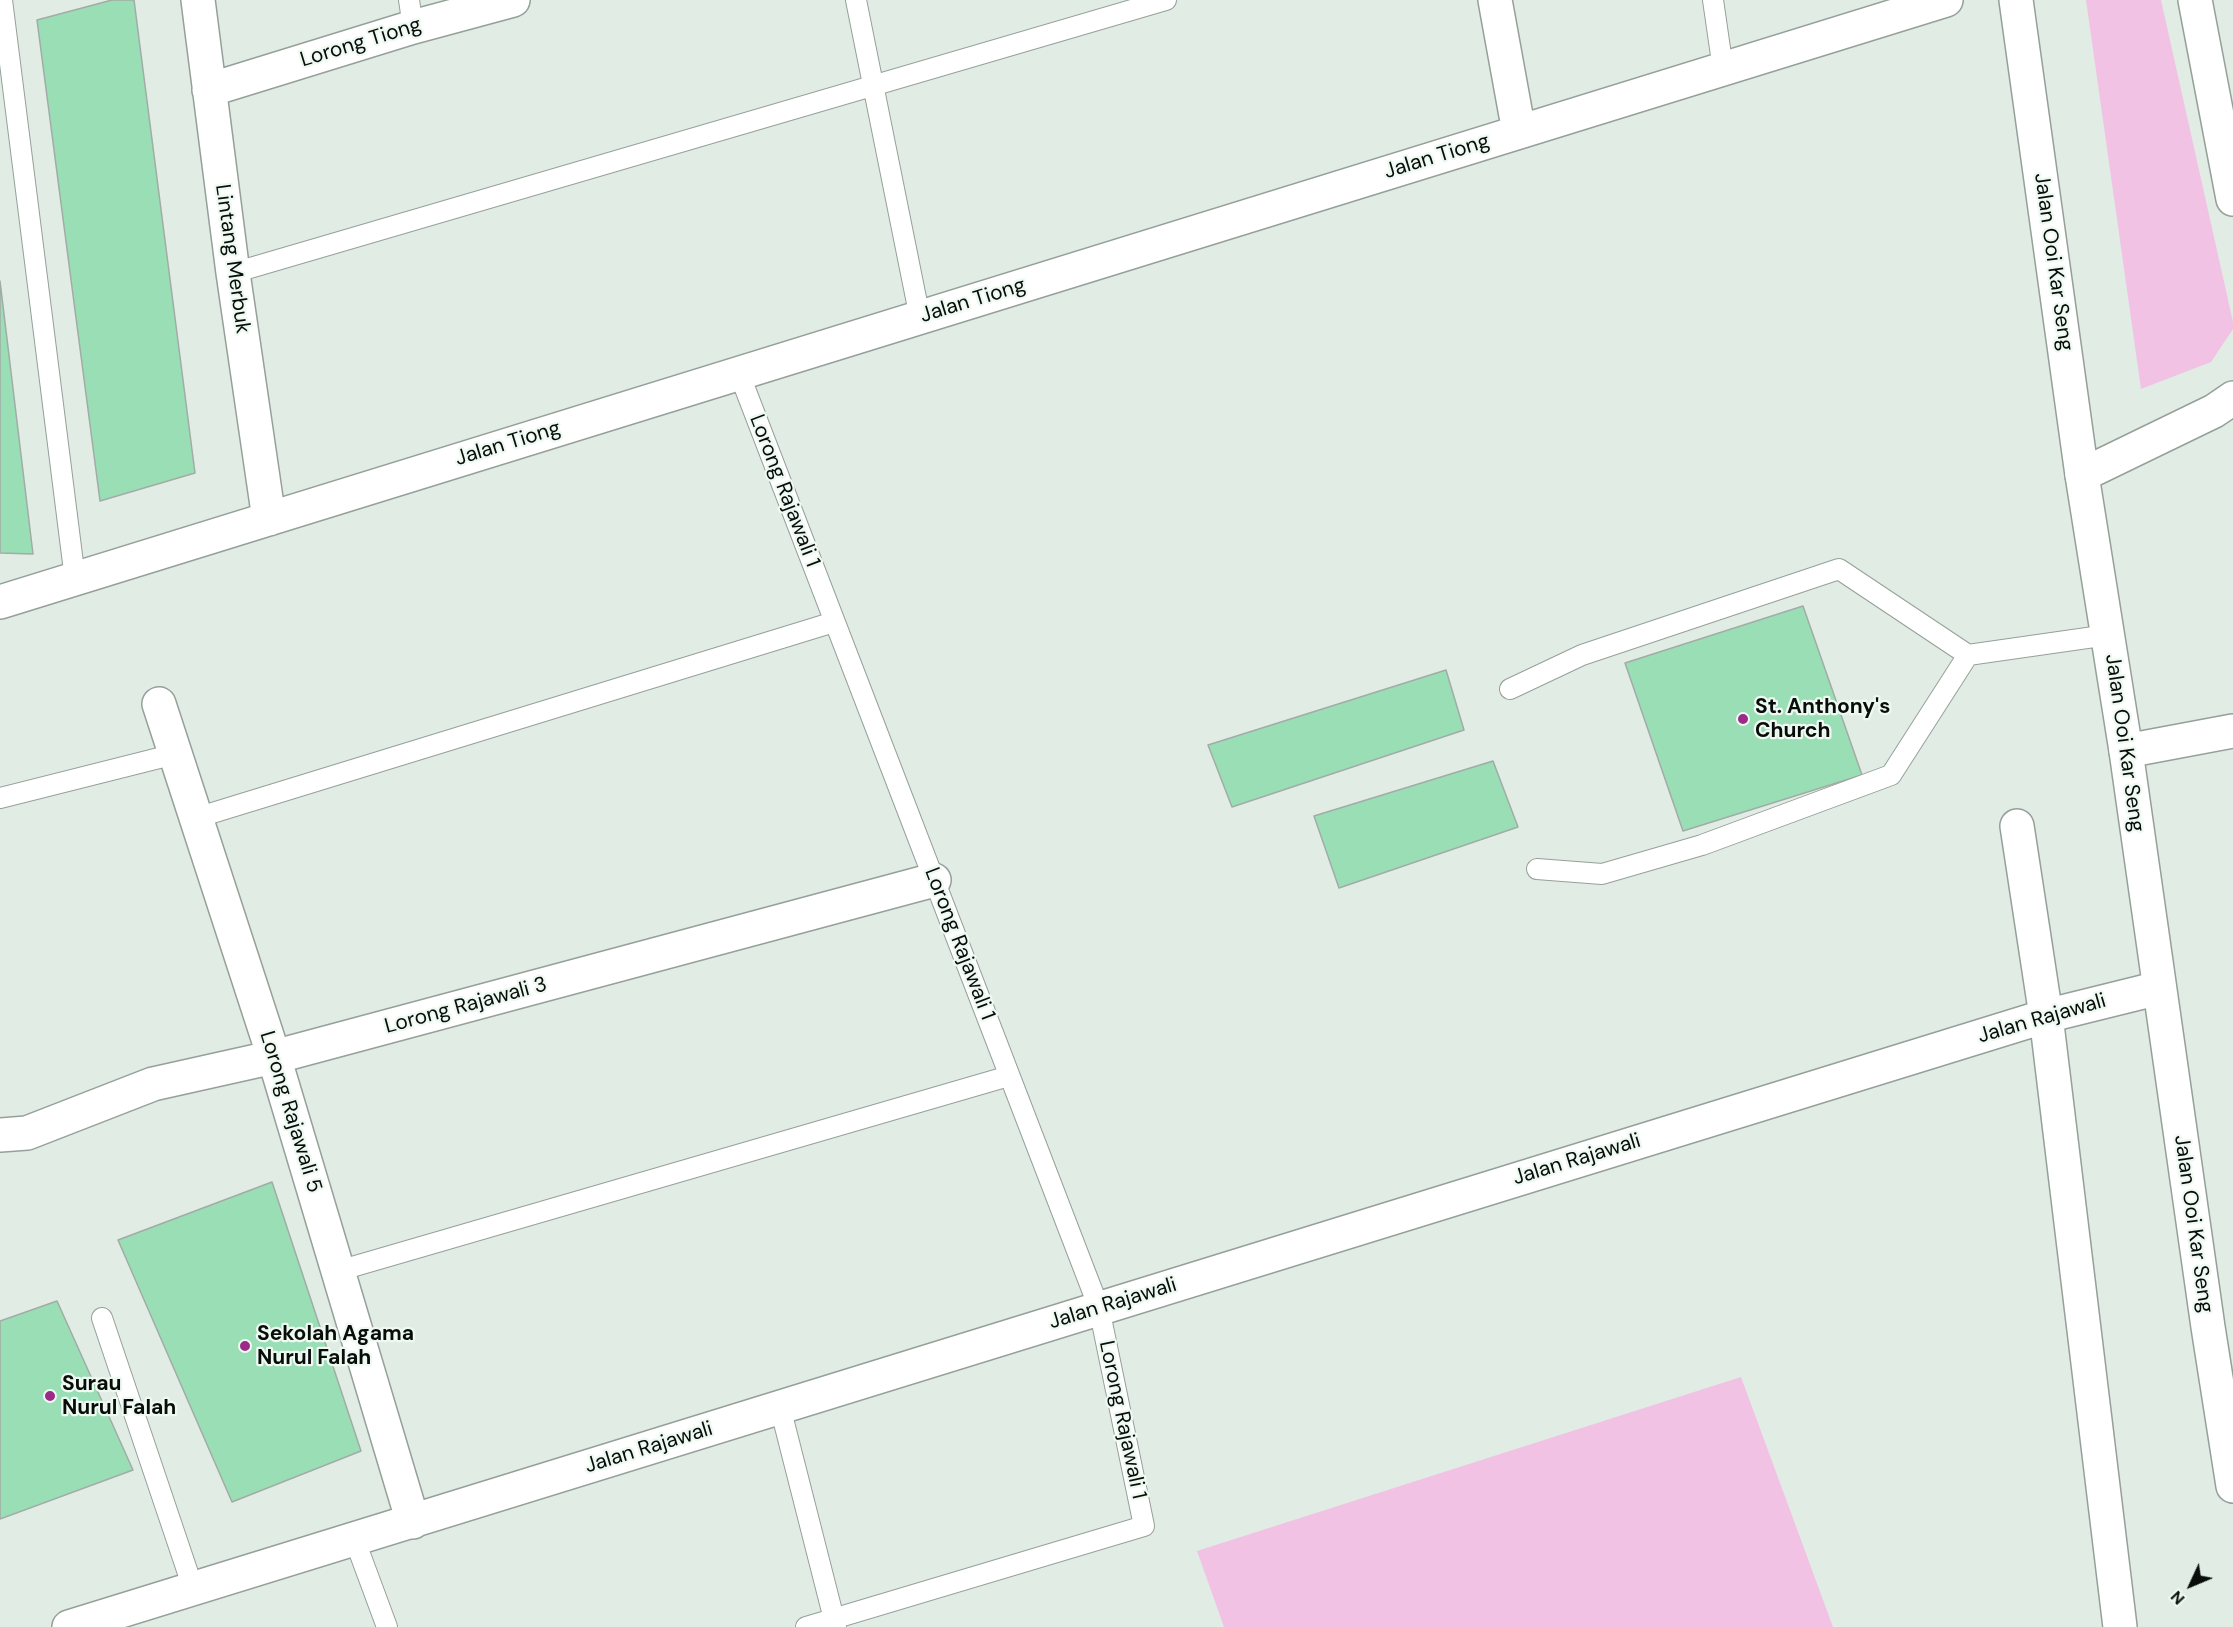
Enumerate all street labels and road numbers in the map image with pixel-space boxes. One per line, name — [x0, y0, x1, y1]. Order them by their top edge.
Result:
street label: Lorong Tiong — [297, 13, 425, 73]
street label: Jalan Tiong — [1381, 129, 1493, 185]
street label: Jalan Ooi Kar Seng — [2028, 171, 2078, 353]
street label: Lintang Merbuk — [209, 183, 255, 335]
street label: Jalan Tiong — [917, 273, 1029, 329]
street label: Lorong Rajawali 1 — [743, 411, 825, 571]
street label: Jalan Tiong — [452, 416, 564, 472]
street label: Jalan Ooi Kar Seng — [2099, 652, 2149, 834]
street label: Lorong Rajawali 1 — [918, 864, 1000, 1024]
street label: Lorong Rajawali 3 — [382, 972, 550, 1040]
street label: Jalan Rajawali — [1975, 989, 2109, 1049]
street label: Lorong Rajawali 5 — [253, 1028, 327, 1196]
street label: Jalan Rajawali — [1510, 1129, 1644, 1191]
street label: Jalan Ooi Kar Seng — [2168, 1133, 2218, 1315]
street label: Jalan Rajawali — [1046, 1273, 1180, 1335]
street label: Lorong Rajawali 1 — [1093, 1339, 1151, 1501]
street label: Jalan Rajawali — [582, 1417, 716, 1479]

